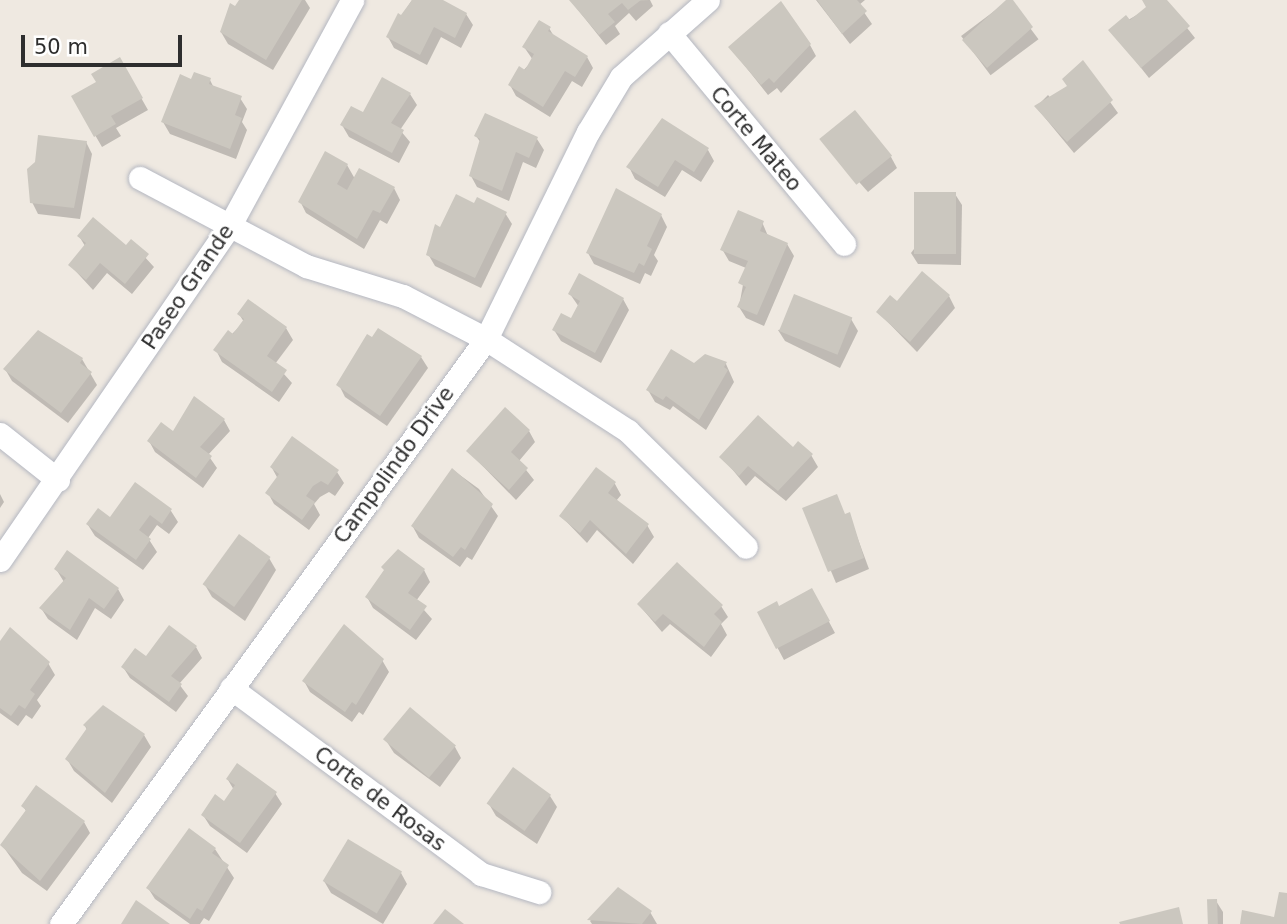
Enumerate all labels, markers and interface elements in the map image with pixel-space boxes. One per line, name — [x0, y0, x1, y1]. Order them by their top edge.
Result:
scale bar — [24, 21, 186, 65]
text: 50 m — [34, 35, 88, 59]
street label: Corte Mateo — [705, 82, 807, 196]
street label: Paseo Grande — [137, 220, 239, 354]
street label: Campolindo Drive — [329, 382, 459, 548]
street label: Corte de Rosas — [309, 741, 451, 857]

